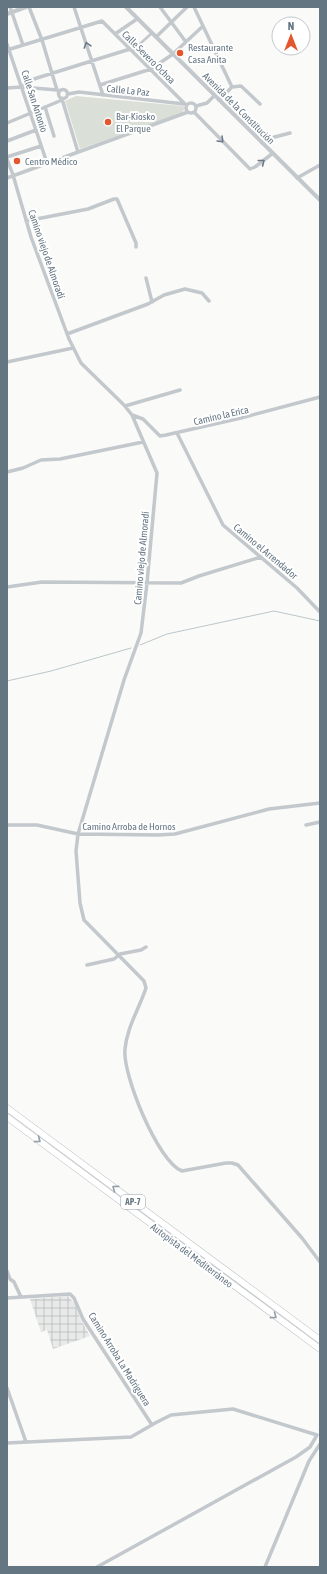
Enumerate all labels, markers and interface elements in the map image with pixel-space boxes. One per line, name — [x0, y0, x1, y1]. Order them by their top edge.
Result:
north arrow — [271, 16, 311, 56]
text: N — [288, 20, 294, 32]
street label: Calle Severo Ochoa — [120, 29, 178, 86]
one-way arrow — [83, 41, 91, 48]
place label: Restaurante Casa Anita — [188, 42, 233, 65]
marker: Restaurante Casa Anita — [175, 48, 185, 58]
street label: Calle San Antonio — [19, 69, 50, 134]
street label: Avenida de la Constitución — [201, 70, 277, 147]
street label: Calle La Paz — [106, 83, 150, 98]
place label: Bar-Kiosko El Parque — [116, 111, 155, 134]
marker: Bar-Kiosko El Parque — [103, 117, 113, 127]
one-way arrow — [217, 135, 224, 143]
marker: Centro Médico — [12, 156, 22, 166]
place label: Centro Médico — [25, 156, 78, 167]
one-way arrow — [257, 159, 264, 166]
street label: Camino viejo de Almoradí — [26, 208, 67, 301]
street label: Camino la Erica — [193, 404, 250, 427]
street label: Camino viejo de Almoradí — [132, 510, 151, 605]
street label: Camino el Arrendador — [231, 521, 301, 582]
street label: Camino Arroba de Hornos — [82, 821, 176, 832]
one-way arrow — [34, 1135, 41, 1142]
one-way arrow — [112, 1186, 119, 1193]
road number: AP-7 — [121, 1195, 145, 1209]
street label: Autopista del Mediterráneo — [148, 1221, 235, 1290]
street label: Camino Arroba La Madriguera — [86, 1310, 153, 1408]
one-way arrow — [270, 1311, 277, 1318]

